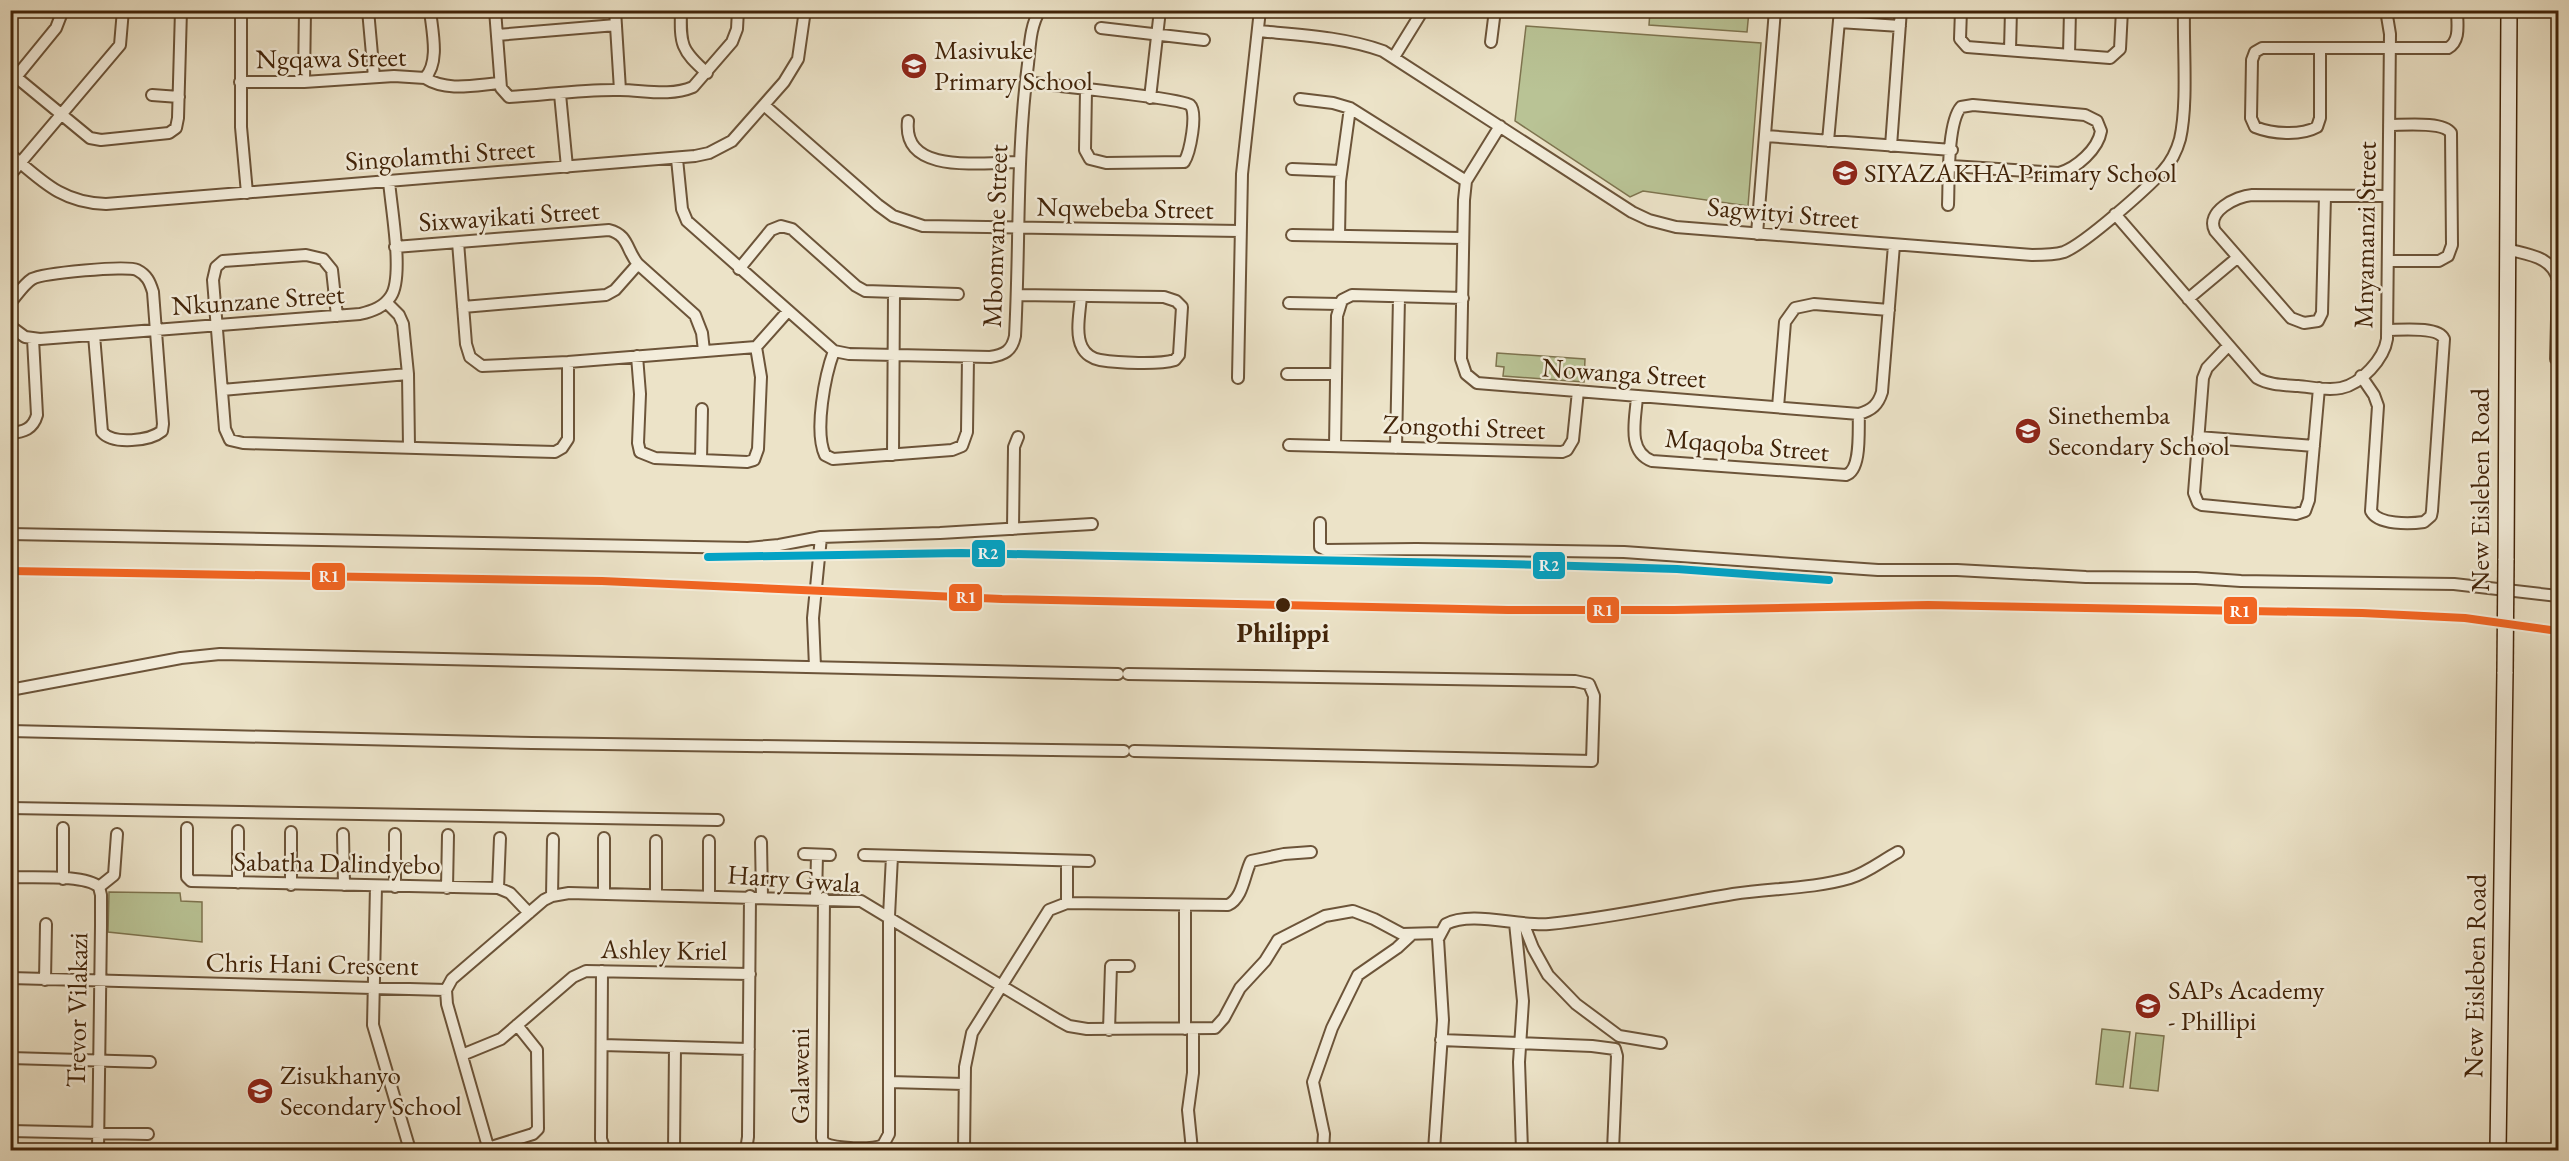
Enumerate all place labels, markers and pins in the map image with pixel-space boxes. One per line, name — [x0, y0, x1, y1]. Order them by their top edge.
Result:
place label: Masivuke Primary School — [934, 32, 1093, 98]
school or university icon: Masivuke Primary School — [899, 51, 929, 81]
place label: SIYAZAKHA Primary School — [1864, 155, 2177, 190]
school or university icon: SIYAZAKHA Primary School — [1830, 158, 1860, 188]
place label: Sinethemba Secondary School — [2048, 397, 2230, 463]
school or university icon: Sinethemba Secondary School — [2013, 416, 2043, 446]
marker: Philippi — [1274, 596, 1292, 614]
place label: Philippi — [1237, 615, 1329, 650]
place label: SAPs Academy - Phillipi — [2168, 972, 2324, 1038]
school or university icon: SAPs Academy - Phillipi — [2133, 991, 2163, 1021]
place label: Zisukhanyo Secondary School — [280, 1057, 462, 1123]
school or university icon: Zisukhanyo Secondary School — [245, 1076, 275, 1106]

